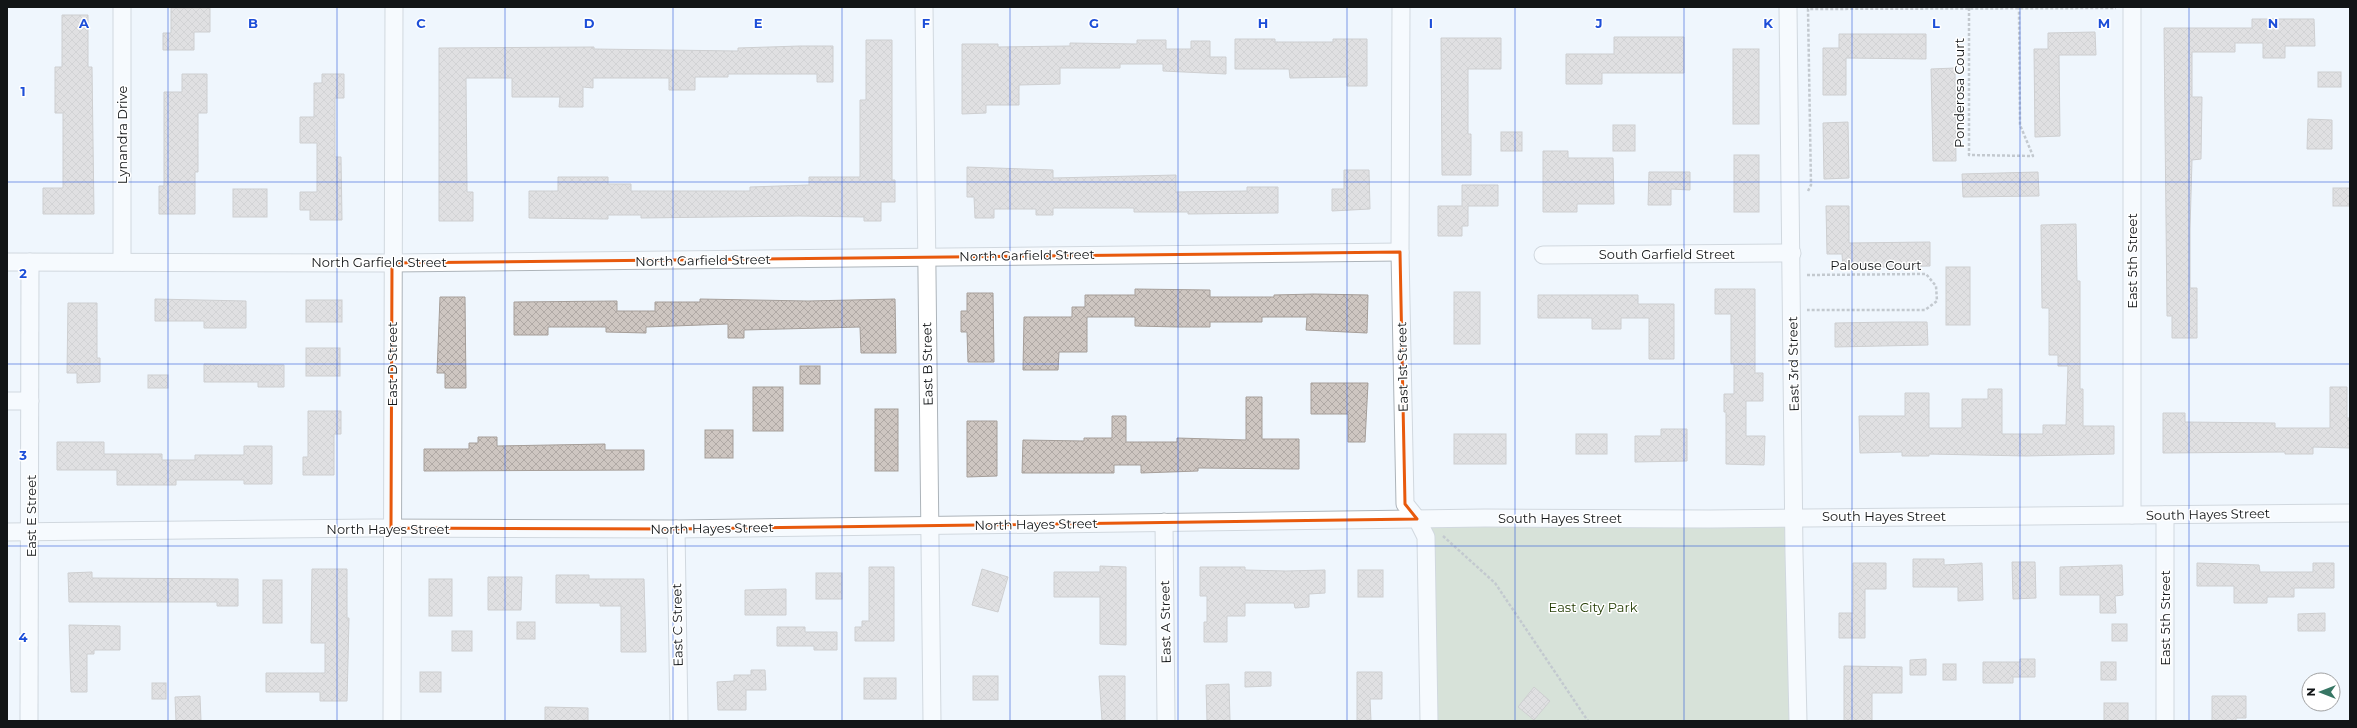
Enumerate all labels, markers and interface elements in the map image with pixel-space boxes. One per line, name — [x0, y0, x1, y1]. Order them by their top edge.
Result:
text: A — [78, 15, 90, 31]
text: B — [248, 15, 258, 31]
text: C — [416, 15, 426, 31]
text: D — [584, 15, 595, 31]
text: E — [754, 15, 763, 31]
text: F — [922, 15, 930, 31]
text: G — [1089, 15, 1099, 31]
text: H — [1258, 15, 1268, 31]
text: I — [1429, 15, 1433, 31]
text: J — [1594, 15, 1603, 31]
text: K — [1763, 15, 1773, 31]
text: L — [1932, 15, 1940, 31]
text: M — [2098, 15, 2110, 31]
text: N — [2268, 15, 2278, 31]
street label: Ponderosa Court — [1951, 38, 1967, 148]
text: 1 — [20, 83, 26, 99]
street label: Lynandra Drive — [114, 86, 130, 184]
street label: East 5th Street — [2124, 213, 2140, 309]
street label: North Garfield Street — [959, 246, 1095, 264]
street label: South Garfield Street — [1599, 246, 1735, 262]
street label: North Garfield Street — [635, 251, 771, 269]
street label: North Garfield Street — [311, 254, 447, 270]
street label: Palouse Court — [1830, 257, 1922, 273]
text: 2 — [19, 265, 27, 281]
street label: East 3rd Street — [1784, 316, 1802, 412]
street label: East D Street — [384, 322, 400, 406]
street label: East B Street — [918, 322, 936, 406]
street label: East 1st Street — [1393, 322, 1411, 412]
text: 3 — [18, 447, 27, 463]
street label: East E Street — [23, 475, 39, 557]
street label: South Hayes Street — [2146, 505, 2270, 523]
street label: South Hayes Street — [1822, 508, 1946, 524]
street label: South Hayes Street — [1498, 510, 1622, 526]
street label: North Hayes Street — [974, 515, 1098, 533]
street label: North Hayes Street — [650, 519, 774, 537]
street label: North Hayes Street — [326, 521, 450, 537]
street label: East 5th Street — [2157, 570, 2173, 666]
street label: East A Street — [1156, 580, 1174, 664]
street label: East C Street — [668, 583, 686, 667]
park label: East City Park — [1549, 599, 1638, 615]
text: 4 — [19, 629, 28, 645]
north arrow — [2301, 672, 2341, 712]
text: N — [2304, 688, 2318, 696]

